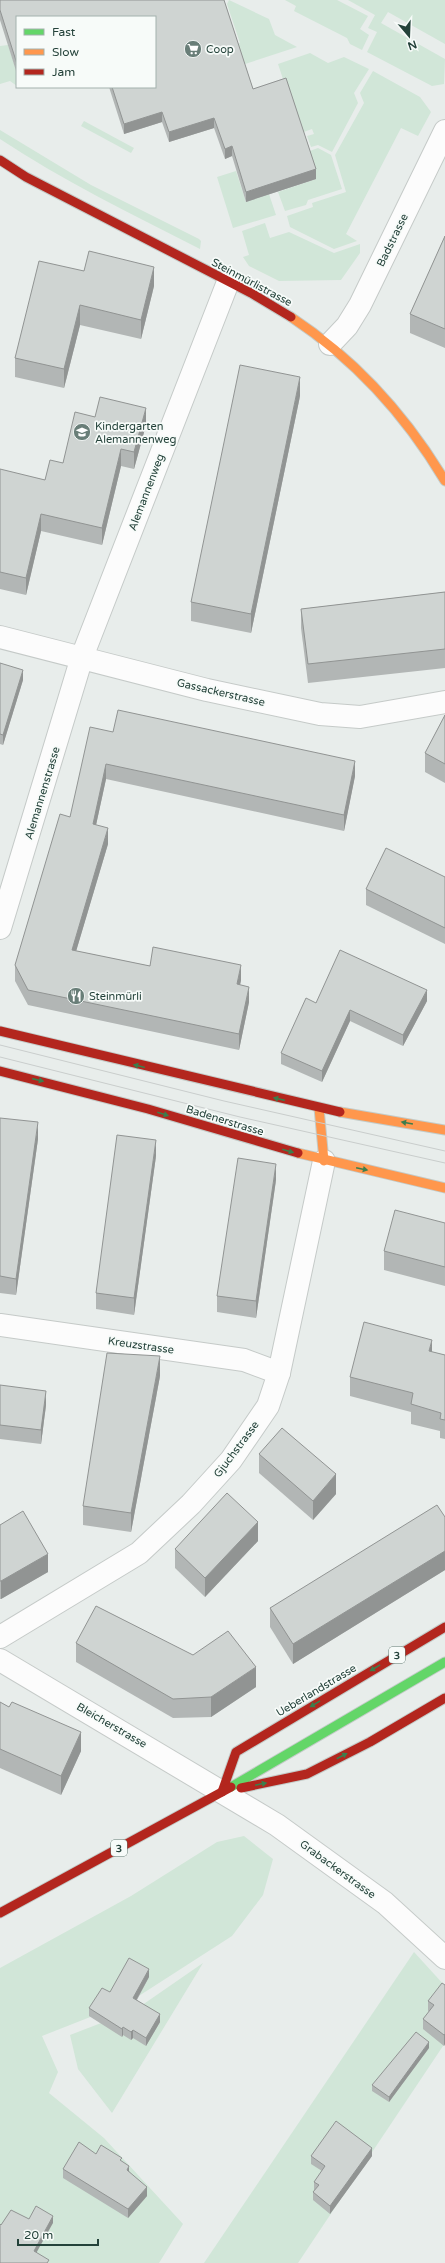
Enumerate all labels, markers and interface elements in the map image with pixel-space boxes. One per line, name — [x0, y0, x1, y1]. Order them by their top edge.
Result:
legend — [16, 16, 156, 88]
north arrow — [389, 16, 429, 56]
text: Fast — [52, 25, 76, 39]
text: N — [406, 37, 418, 53]
supermarket icon: Coop — [183, 39, 203, 59]
place label: Coop — [206, 43, 234, 56]
text: Slow — [52, 45, 79, 59]
text: Jam — [52, 65, 75, 79]
street label: Badstrasse — [374, 212, 411, 269]
street label: Steinmürlistrasse — [209, 256, 294, 309]
place label: Kindergarten Alemannenweg — [95, 420, 176, 446]
school or university icon: Kindergarten Alemannenweg — [72, 422, 92, 442]
street label: Alemannenweg — [126, 452, 167, 533]
street label: Gassackerstrasse — [176, 676, 266, 709]
street label: Alemannenstrasse — [22, 745, 63, 841]
restaurant icon: Steinmürli — [66, 986, 86, 1006]
place label: Steinmürli — [89, 990, 142, 1003]
one-way arrow — [133, 1063, 145, 1069]
one-way arrow — [32, 1077, 44, 1083]
one-way arrow — [273, 1095, 285, 1101]
street label: Badenerstrasse — [184, 1102, 265, 1138]
one-way arrow — [158, 1111, 170, 1117]
one-way arrow — [401, 1120, 413, 1126]
one-way arrow — [282, 1148, 294, 1154]
one-way arrow — [355, 1167, 368, 1173]
street label: Kreuzstrasse — [107, 1334, 175, 1357]
street label: Gjuchstrasse — [211, 1419, 262, 1480]
road number: 3 — [389, 1647, 405, 1663]
street label: Ueberlandstrasse — [274, 1661, 359, 1719]
one-way arrow — [369, 1664, 381, 1671]
street label: Bleicherstrasse — [74, 1700, 149, 1751]
one-way arrow — [310, 1700, 320, 1708]
one-way arrow — [336, 1753, 348, 1759]
one-way arrow — [254, 1781, 267, 1787]
street label: Grabackerstrasse — [297, 1837, 378, 1901]
road number: 3 — [111, 1840, 127, 1856]
scale bar — [18, 2221, 98, 2247]
text: 20 m — [24, 2228, 53, 2242]

